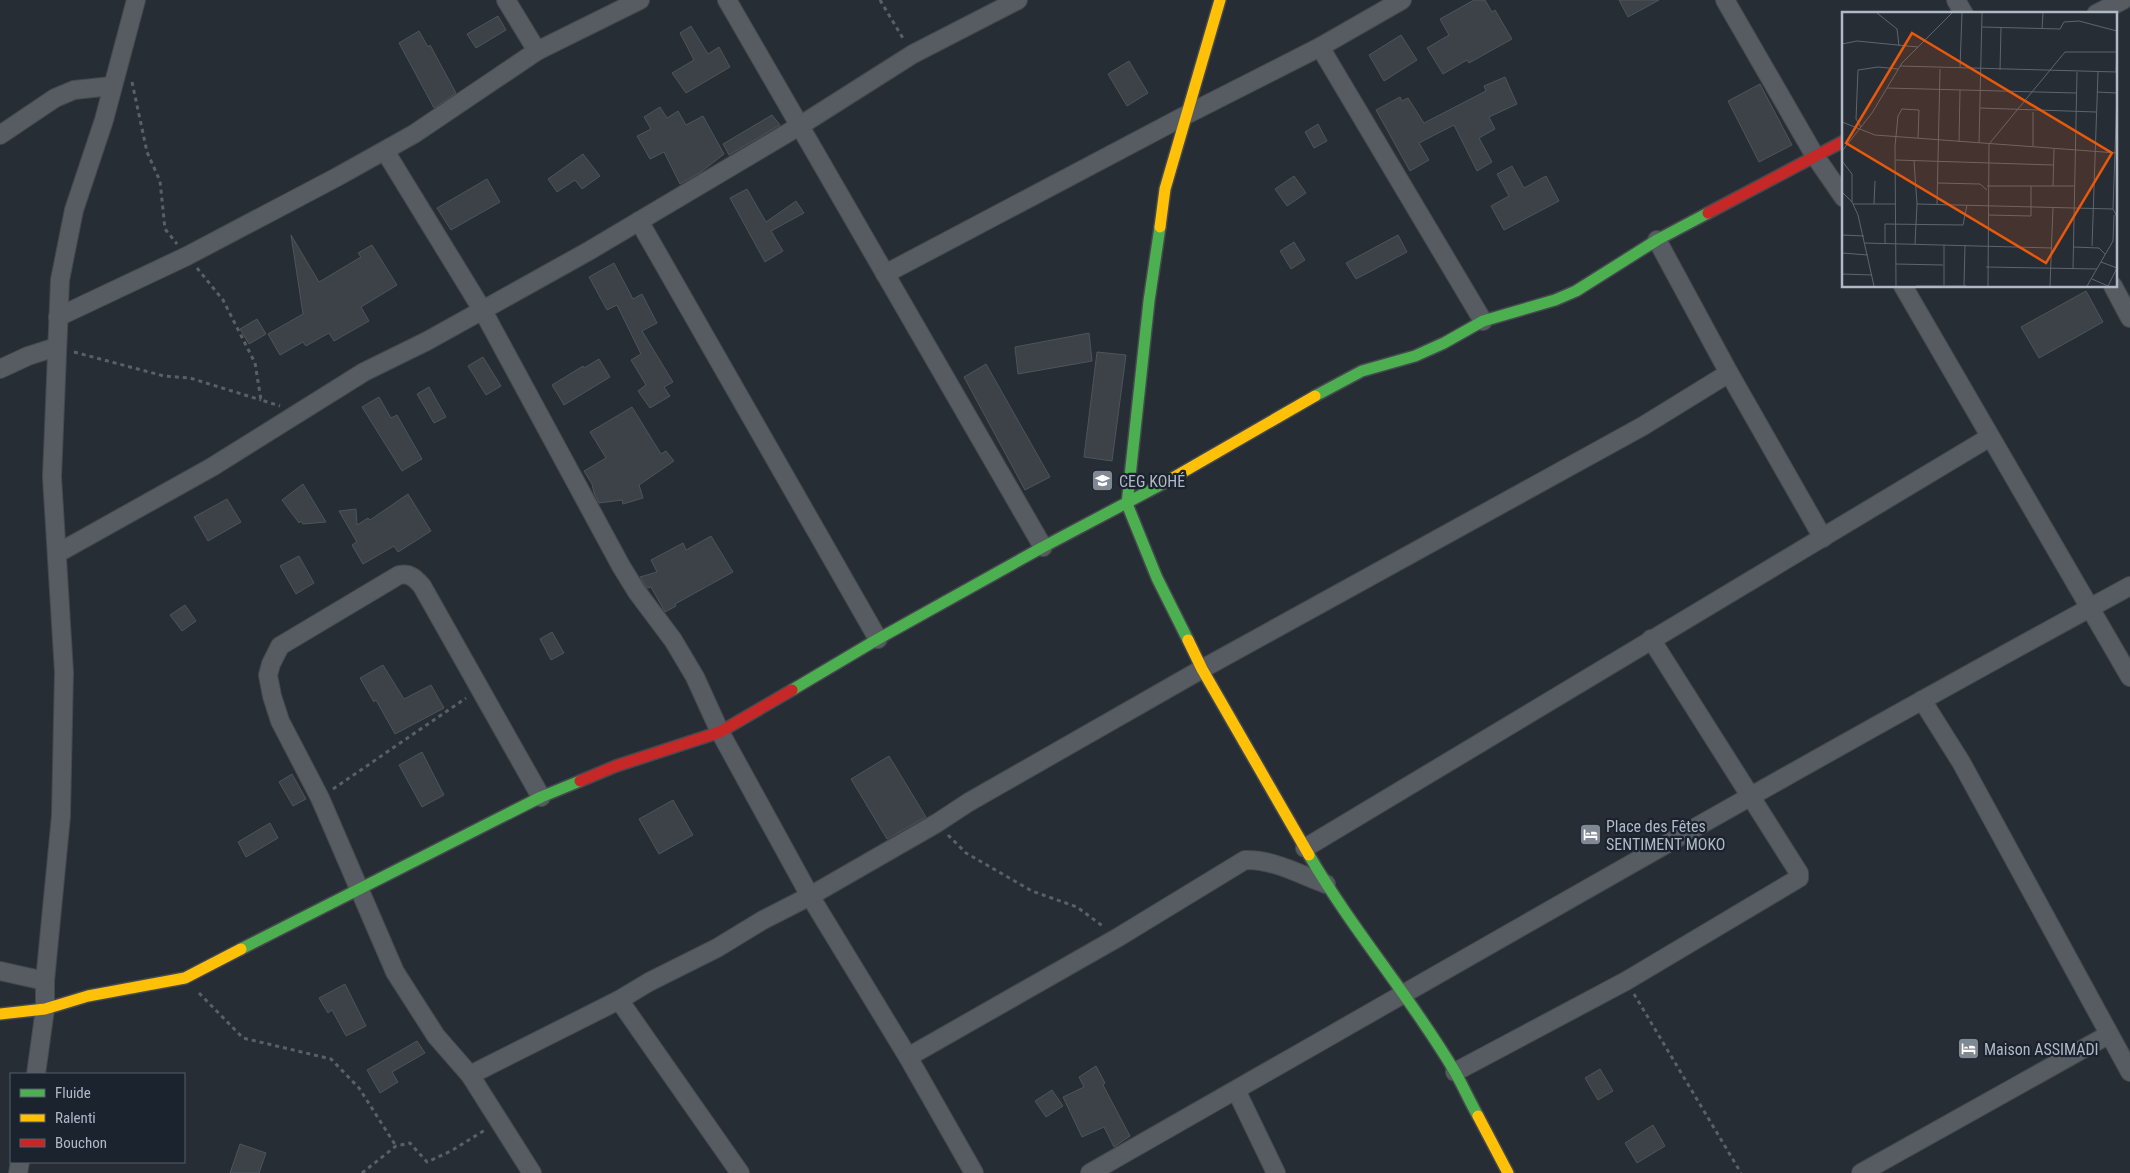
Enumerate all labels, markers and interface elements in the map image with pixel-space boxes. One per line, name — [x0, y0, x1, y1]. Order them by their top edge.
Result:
inset map — [1842, 12, 2118, 288]
school or university icon: CEG KOHÉ — [1091, 469, 1115, 493]
place label: CEG KOHÉ — [1119, 472, 1185, 491]
place label: Place des Fêtes SENTIMENT MOKO — [1606, 817, 1725, 854]
hotel icon: Place des Fêtes SENTIMENT MOKO — [1578, 823, 1602, 847]
hotel icon: Maison ASSIMADI — [1956, 1037, 1980, 1061]
place label: Maison ASSIMADI — [1984, 1040, 2099, 1059]
legend — [10, 1073, 185, 1163]
text: Fluide — [55, 1084, 91, 1102]
text: Ralenti — [55, 1109, 96, 1127]
text: Bouchon — [55, 1134, 107, 1152]

